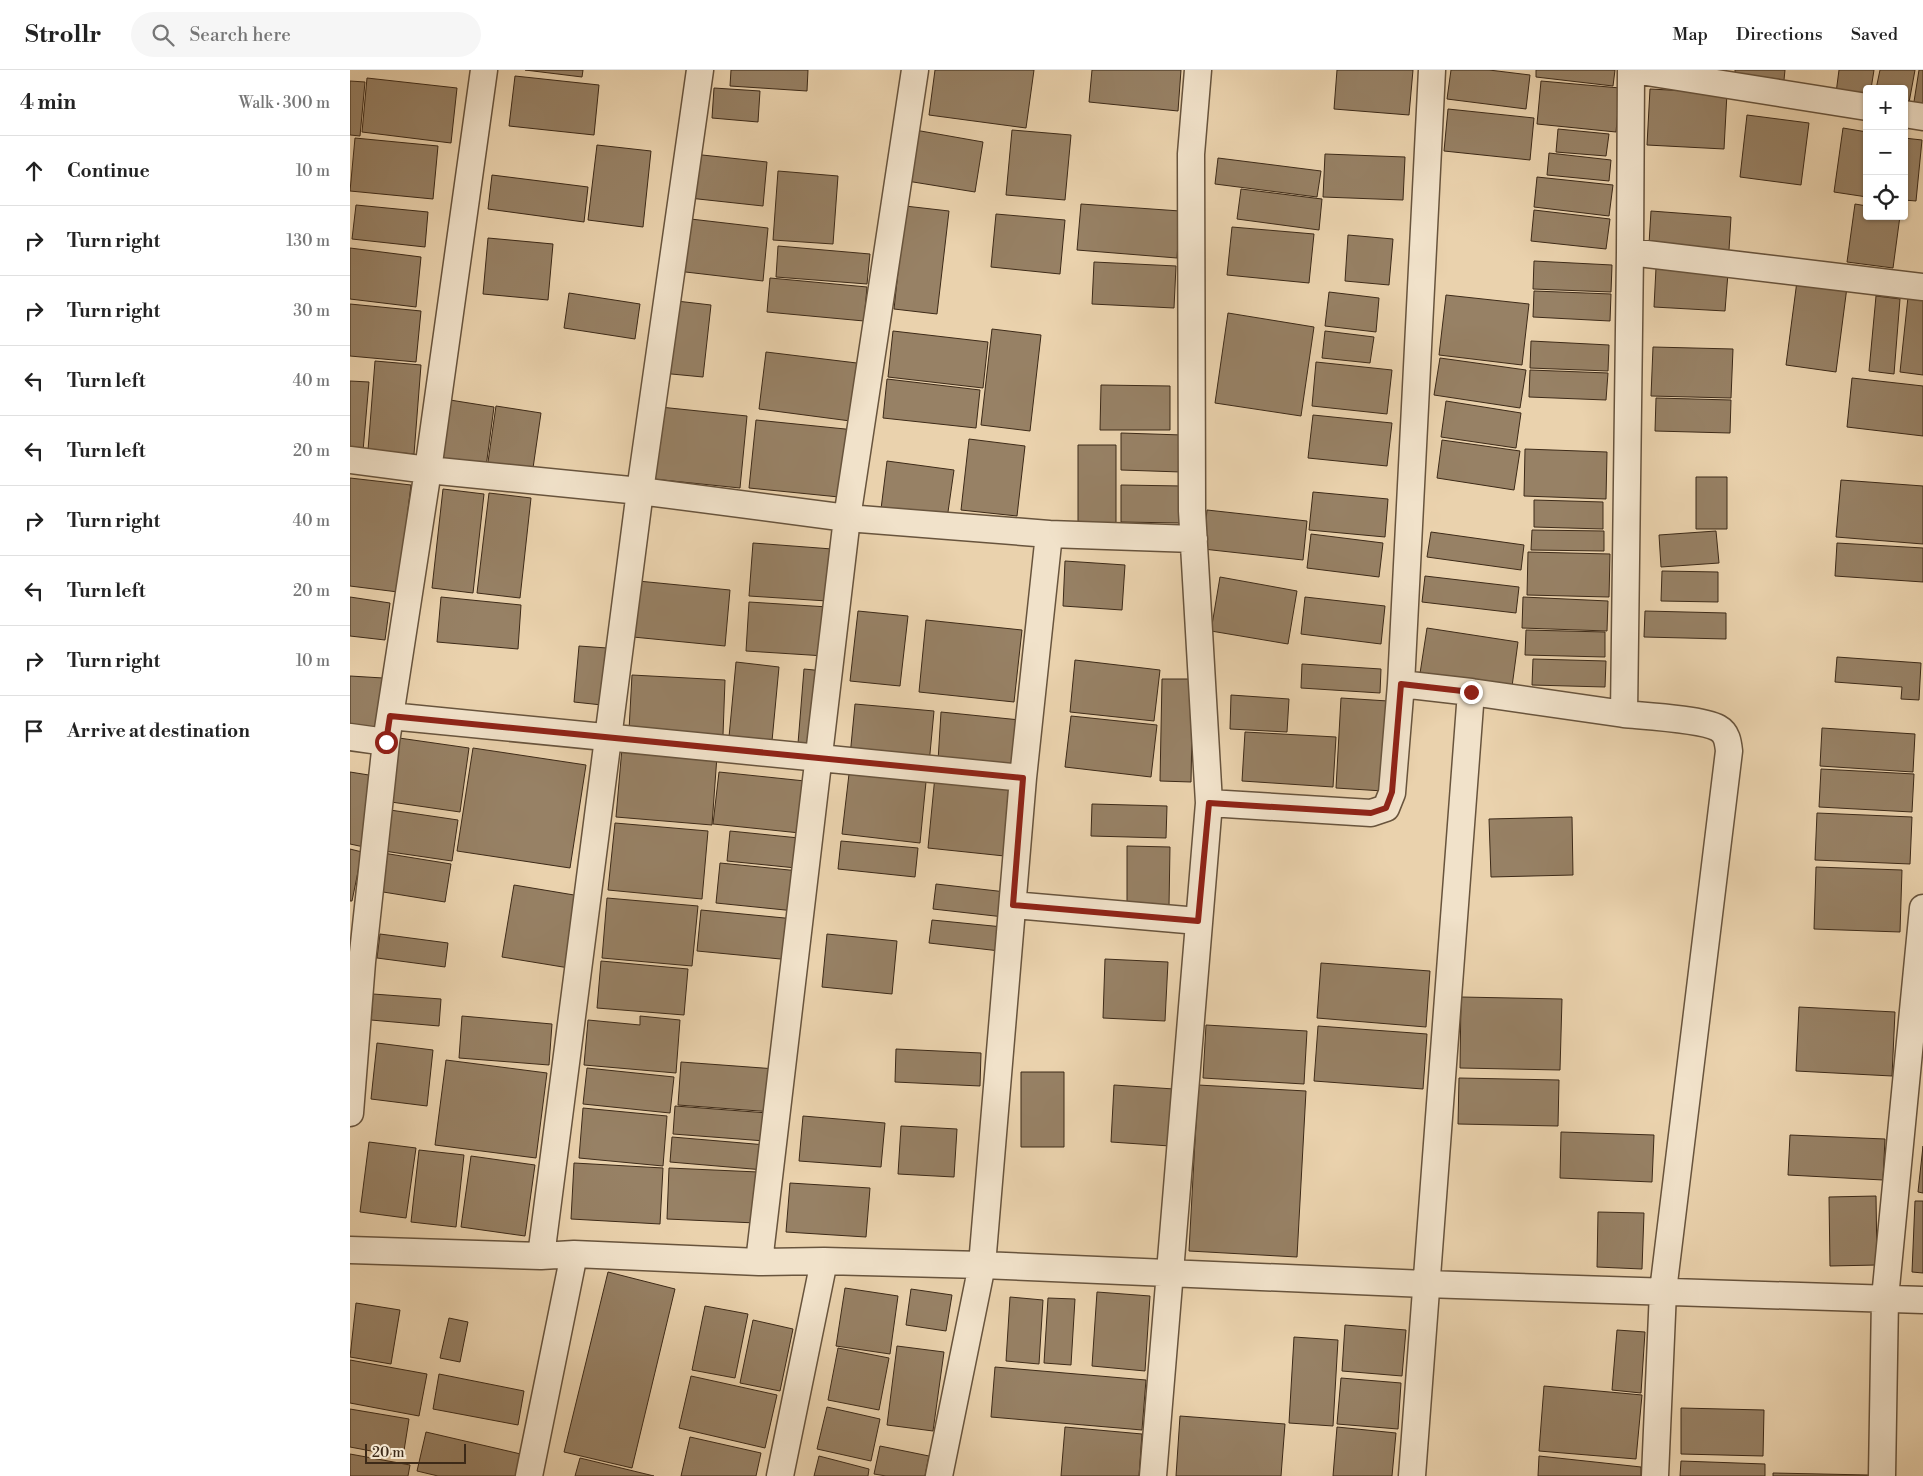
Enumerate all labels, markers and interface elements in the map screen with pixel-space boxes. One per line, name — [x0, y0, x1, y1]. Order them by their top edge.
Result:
search box — [131, 12, 481, 57]
text: Strollr — [25, 20, 101, 50]
icon: search — [149, 21, 177, 49]
text: Search here — [189, 23, 291, 47]
text: Map — [1672, 23, 1708, 46]
text: Directions — [1736, 23, 1823, 46]
text: Saved — [1851, 23, 1898, 46]
map controls — [1863, 85, 1908, 220]
button: + — [1863, 85, 1908, 130]
text: 4 min — [20, 90, 76, 116]
text: Walk · 300 m — [239, 93, 330, 113]
button: − — [1863, 130, 1908, 175]
icon: ahead — [20, 157, 48, 185]
text: Continue — [67, 159, 150, 183]
text: 10 m — [296, 161, 330, 181]
button: locate — [1863, 175, 1908, 220]
icon: right — [20, 227, 48, 255]
text: Turn right — [67, 229, 160, 253]
text: 130 m — [286, 231, 330, 251]
icon: right — [20, 297, 48, 325]
text: Turn right — [67, 299, 160, 323]
text: 30 m — [293, 301, 330, 321]
icon: left — [20, 367, 48, 395]
text: Turn left — [67, 369, 146, 393]
text: 40 m — [293, 371, 330, 391]
icon: left — [20, 437, 48, 465]
text: Turn left — [67, 439, 146, 463]
text: 20 m — [293, 441, 330, 461]
icon: right — [20, 507, 48, 535]
text: Turn right — [67, 509, 160, 533]
text: 40 m — [293, 511, 330, 531]
icon: left — [20, 577, 48, 605]
text: Turn left — [67, 579, 146, 603]
text: 20 m — [293, 581, 330, 601]
icon: right — [20, 647, 48, 675]
text: Turn right — [67, 649, 160, 673]
text: 10 m — [296, 651, 330, 671]
route end — [1460, 681, 1483, 704]
icon: arrive — [20, 717, 48, 745]
text: Arrive at destination — [67, 719, 250, 743]
route start — [375, 731, 398, 754]
scale bar — [365, 1441, 466, 1464]
text: 20 m — [372, 1444, 404, 1462]

